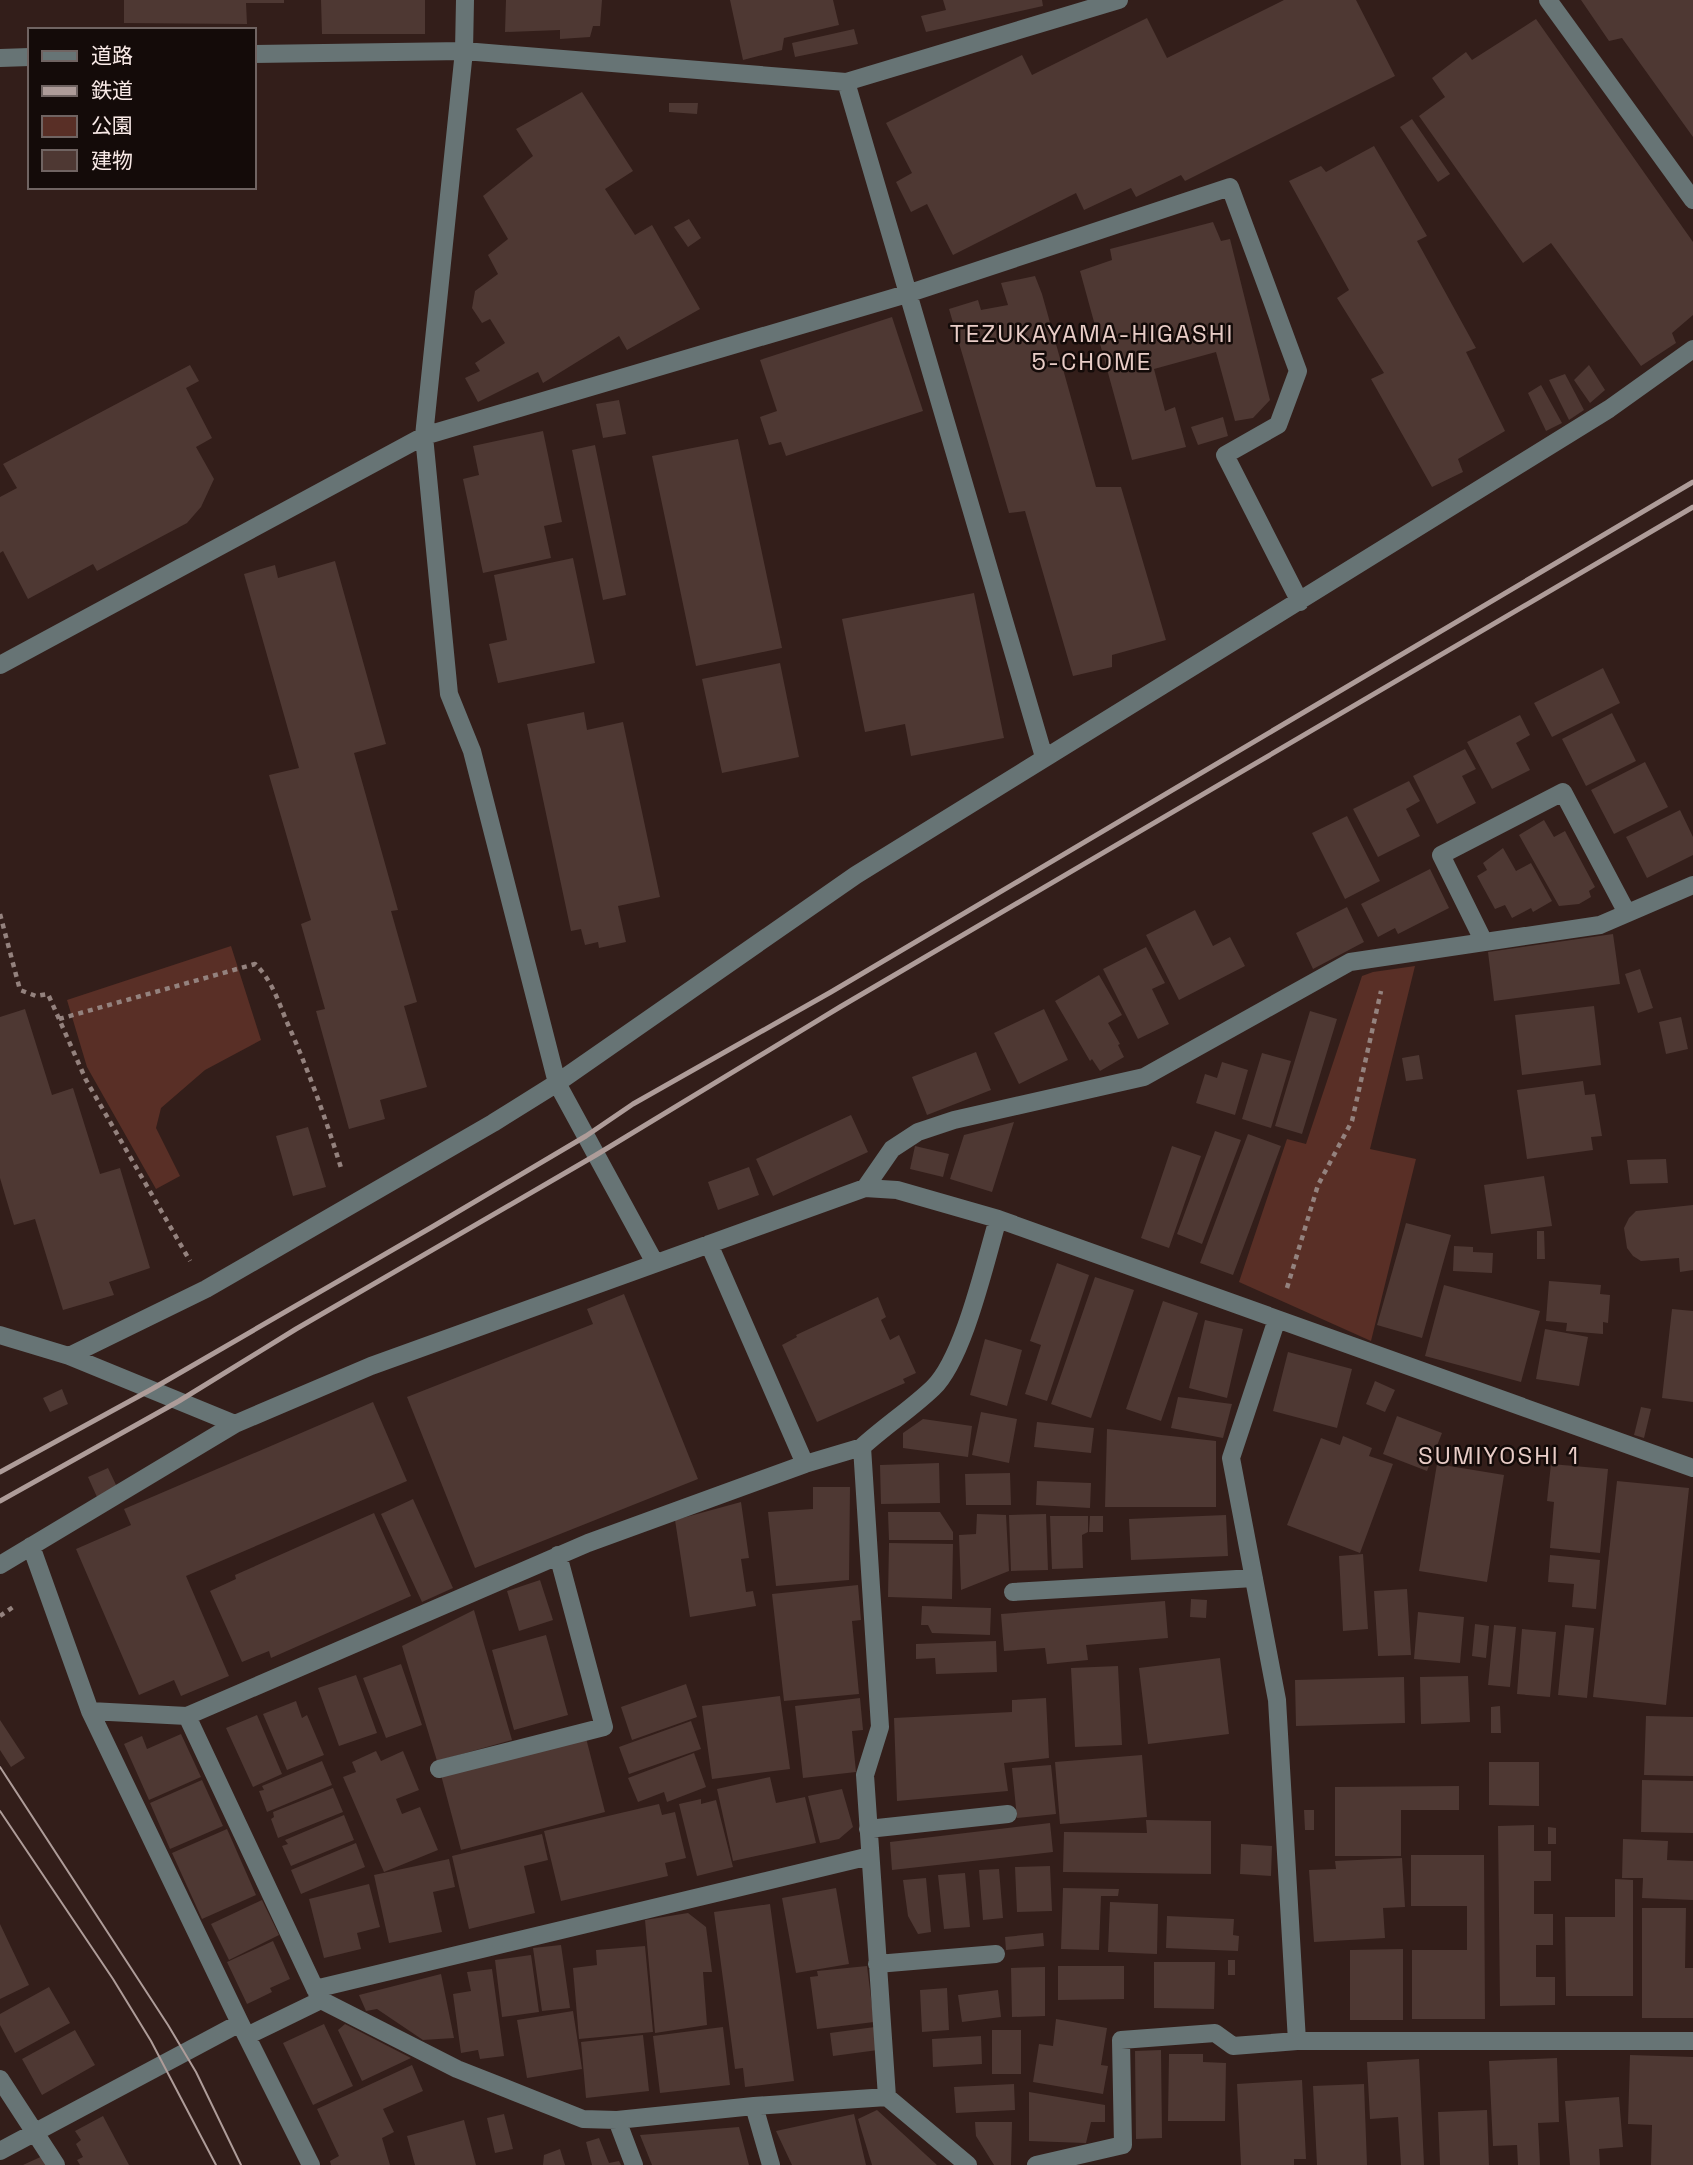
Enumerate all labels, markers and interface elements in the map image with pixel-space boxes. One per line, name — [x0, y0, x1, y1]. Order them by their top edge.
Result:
legend — [28, 28, 256, 189]
text: 道路 — [91, 42, 133, 69]
text: 鉄道 — [91, 77, 133, 104]
text: 公園 — [91, 112, 133, 139]
text: 建物 — [91, 147, 133, 174]
district label: TEZUKAYAMA-HIGASHI 5-CHOME — [950, 318, 1234, 377]
district label: SUMIYOSHI 1 — [1418, 1440, 1580, 1471]

